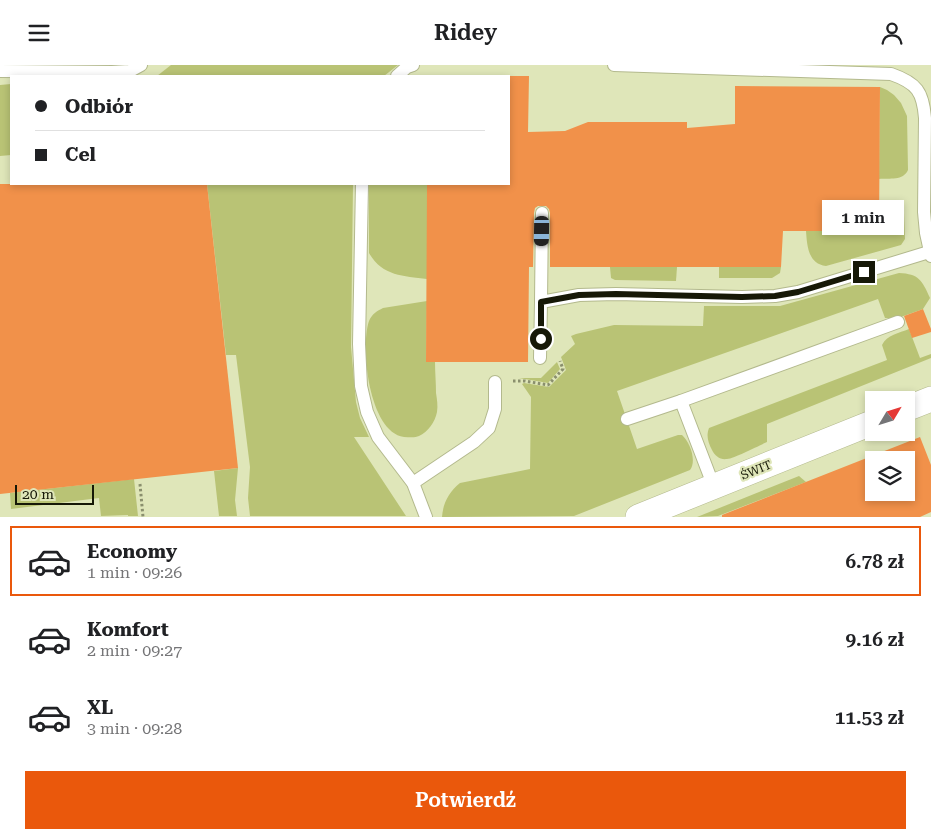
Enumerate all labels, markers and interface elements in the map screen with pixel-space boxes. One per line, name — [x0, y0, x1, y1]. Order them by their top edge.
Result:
icon: menu — [25, 19, 53, 47]
icon: person — [878, 19, 906, 47]
text: Ridey — [434, 20, 497, 45]
text: Odbiór — [65, 95, 133, 118]
text: Cel — [65, 143, 96, 166]
callout: 1 min — [823, 199, 905, 235]
text: 1 min — [841, 208, 885, 227]
car — [534, 216, 549, 246]
route end — [853, 261, 875, 283]
route start — [530, 328, 552, 350]
north arrow — [865, 391, 915, 441]
map controls — [865, 391, 915, 501]
button: layers — [865, 451, 915, 501]
street label: ŚWIT — [739, 458, 773, 482]
scale bar — [15, 482, 94, 505]
text: 20 m — [22, 486, 54, 502]
icon: car — [27, 539, 72, 584]
text: Economy — [87, 540, 177, 563]
text: 6.78 zł — [845, 550, 904, 573]
text: 1 min · 09:26 — [87, 563, 182, 582]
icon: car — [27, 617, 72, 662]
text: Komfort — [87, 618, 169, 641]
text: 9.16 zł — [845, 628, 904, 651]
text: 2 min · 09:27 — [87, 641, 182, 660]
icon: car — [27, 695, 72, 740]
text: XL — [87, 696, 113, 719]
text: 11.53 zł — [835, 706, 904, 729]
text: 3 min · 09:28 — [87, 719, 182, 738]
button: Potwierdź — [25, 771, 906, 829]

